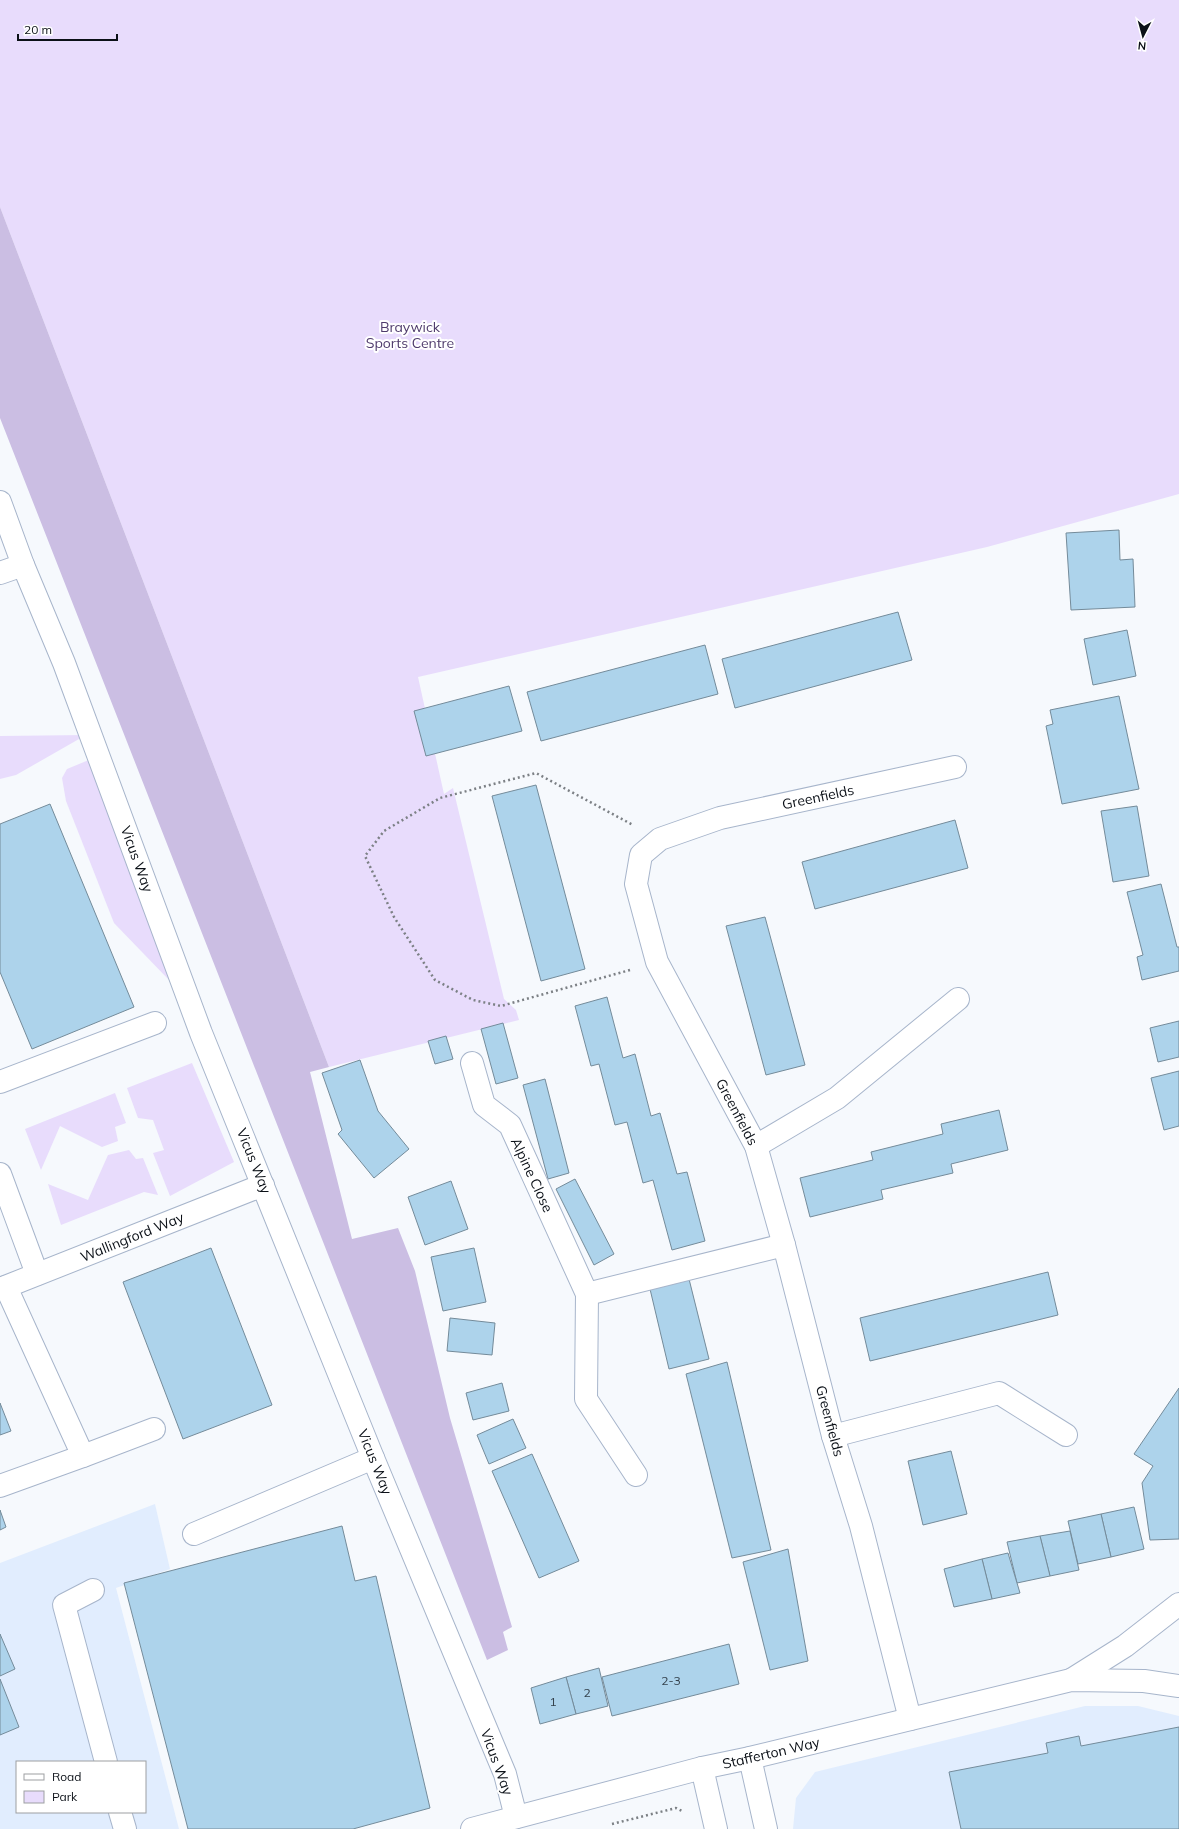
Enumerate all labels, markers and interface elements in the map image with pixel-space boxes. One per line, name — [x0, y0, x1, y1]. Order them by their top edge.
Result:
scale bar — [18, 16, 117, 42]
north arrow — [1123, 16, 1163, 56]
text: 20 m — [24, 22, 52, 37]
text: N — [1137, 39, 1147, 53]
park label: Braywick Sports Centre — [366, 318, 454, 352]
street label: Greenfields — [780, 781, 856, 813]
street label: Vicus Way — [117, 823, 157, 895]
street label: Greenfields — [712, 1076, 762, 1148]
street label: Vicus Way — [233, 1126, 276, 1197]
street label: Alpine Close — [507, 1135, 557, 1215]
street label: Wallingford Way — [78, 1208, 187, 1266]
street label: Greenfields — [812, 1383, 848, 1459]
street label: Vicus Way — [354, 1427, 397, 1498]
house number: 2-3 — [661, 1673, 681, 1688]
house number: 2 — [583, 1685, 591, 1700]
house number: 1 — [549, 1694, 557, 1709]
street label: Vicus Way — [477, 1726, 517, 1798]
street label: Stafferton Way — [721, 1733, 822, 1773]
legend — [16, 1761, 146, 1813]
text: Road — [52, 1769, 81, 1784]
text: Park — [52, 1789, 78, 1804]

